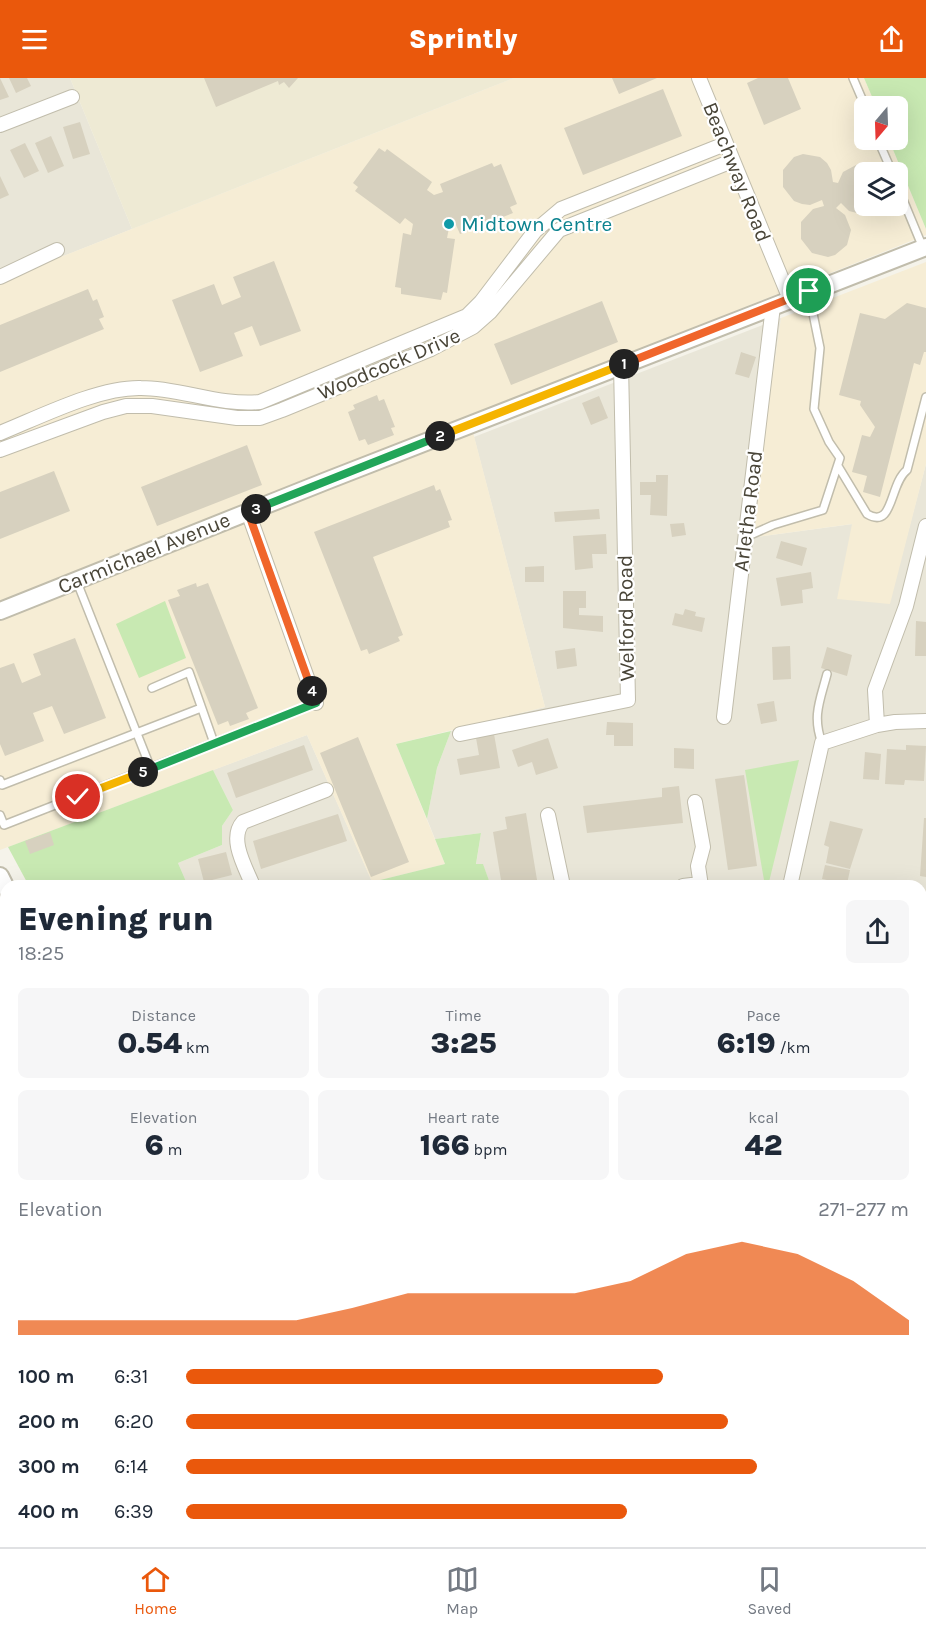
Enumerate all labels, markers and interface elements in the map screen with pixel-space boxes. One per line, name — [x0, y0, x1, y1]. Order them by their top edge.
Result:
icon: menu — [18, 23, 51, 56]
text: Sprintly — [409, 23, 517, 55]
icon: share — [875, 23, 908, 56]
north arrow — [854, 96, 908, 150]
map controls — [854, 96, 908, 216]
street label: Beachway Road — [698, 99, 776, 245]
button: layers — [854, 162, 908, 216]
place label: Midtown Centre — [461, 212, 612, 236]
marker: Midtown Centre — [442, 217, 456, 231]
pin — [783, 265, 834, 316]
icon: arrive — [792, 274, 825, 307]
street label: Woodcock Drive — [314, 323, 464, 405]
pin: 1 — [609, 349, 639, 379]
text: 1 — [621, 354, 627, 373]
pin: 2 — [425, 421, 455, 451]
text: 2 — [435, 426, 445, 445]
street label: Arletha Road — [729, 449, 767, 573]
pin: 3 — [241, 494, 271, 524]
text: 3 — [251, 499, 261, 518]
street label: Carmichael Avenue — [54, 507, 234, 599]
street label: Welford Road — [613, 554, 639, 682]
pin: 4 — [297, 676, 327, 706]
text: 4 — [307, 681, 317, 700]
pin: 5 — [128, 757, 158, 787]
text: 5 — [138, 762, 148, 781]
pin — [52, 771, 103, 822]
icon: check — [61, 780, 94, 813]
text: Evening run — [18, 900, 214, 938]
button: share — [846, 900, 909, 963]
text: 18:25 — [18, 942, 64, 965]
text: Distance — [131, 1006, 196, 1025]
text: Time — [446, 1006, 481, 1025]
text: Pace — [746, 1006, 781, 1025]
text: 0.54 — [117, 1025, 182, 1061]
text: 3:25 — [431, 1025, 496, 1061]
text: 6:19 — [716, 1025, 776, 1061]
text: km — [182, 1038, 210, 1057]
text: /km — [776, 1038, 811, 1057]
text: Elevation — [130, 1108, 197, 1127]
text: Heart rate — [427, 1108, 500, 1127]
text: kcal — [748, 1108, 779, 1127]
text: 6 — [144, 1127, 164, 1163]
text: 166 — [420, 1127, 470, 1163]
text: 42 — [745, 1127, 782, 1163]
text: m — [164, 1140, 183, 1159]
text: bpm — [470, 1140, 507, 1159]
text: Elevation — [18, 1198, 103, 1221]
text: 271–277 m — [818, 1198, 909, 1221]
text: 100 m — [18, 1365, 74, 1388]
text: 6:31 — [114, 1365, 148, 1388]
text: 200 m — [18, 1410, 79, 1433]
text: 6:20 — [114, 1410, 154, 1433]
text: 300 m — [18, 1455, 80, 1478]
text: 6:14 — [114, 1455, 148, 1478]
text: 400 m — [18, 1500, 79, 1523]
text: 6:39 — [114, 1500, 153, 1523]
tab: Home — [134, 1563, 177, 1618]
tab: Map — [446, 1563, 479, 1618]
tab: Saved — [747, 1563, 792, 1618]

